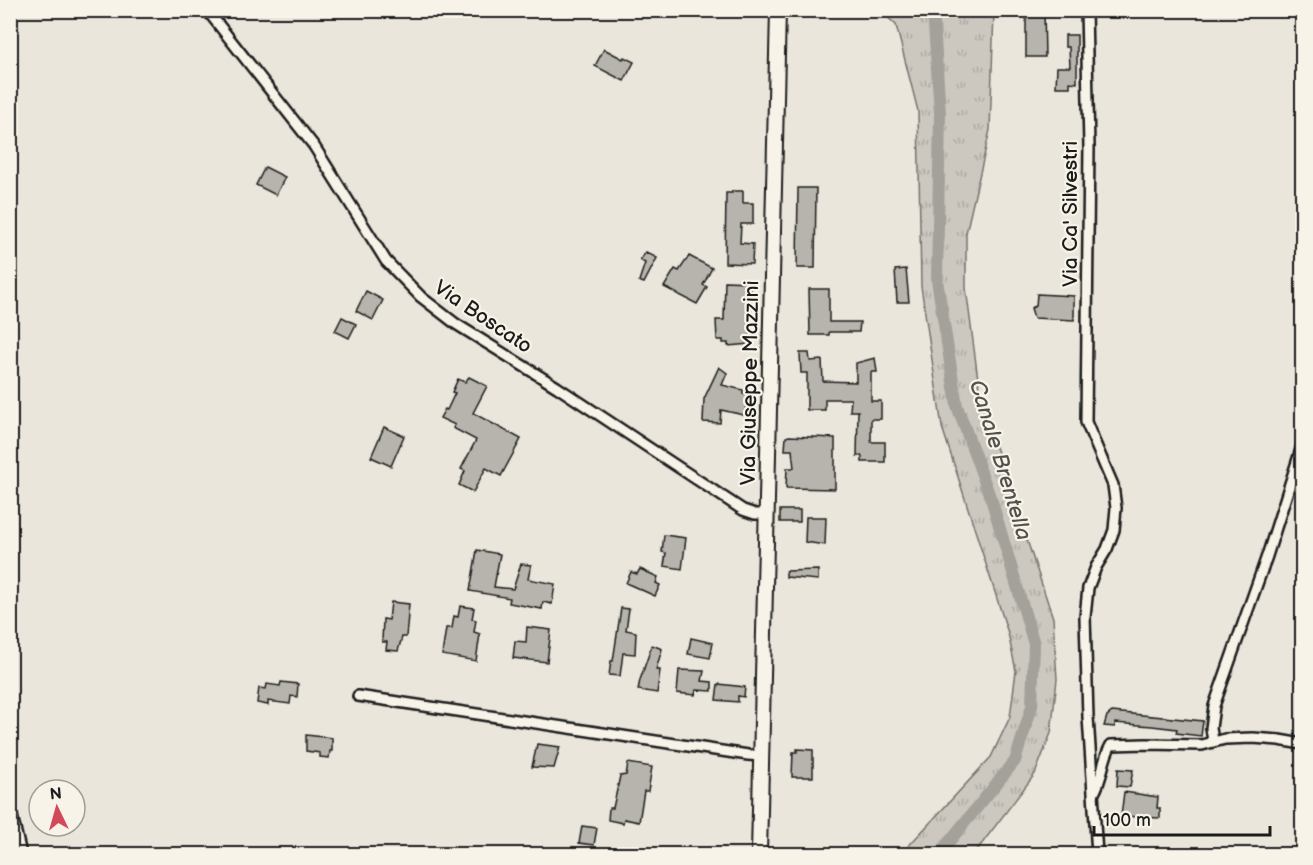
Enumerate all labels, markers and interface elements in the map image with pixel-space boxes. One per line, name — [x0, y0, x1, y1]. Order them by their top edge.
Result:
street label: Via Ca' Silvestri — [1058, 141, 1083, 287]
street label: Via Boscato — [429, 275, 537, 359]
street label: Via Giuseppe Mazzini — [736, 280, 764, 486]
water label: Canale Brentella — [963, 377, 1037, 543]
north arrow — [27, 778, 87, 838]
text: N — [49, 785, 63, 805]
scale bar — [1094, 799, 1270, 837]
text: 100 m — [1103, 810, 1151, 831]

